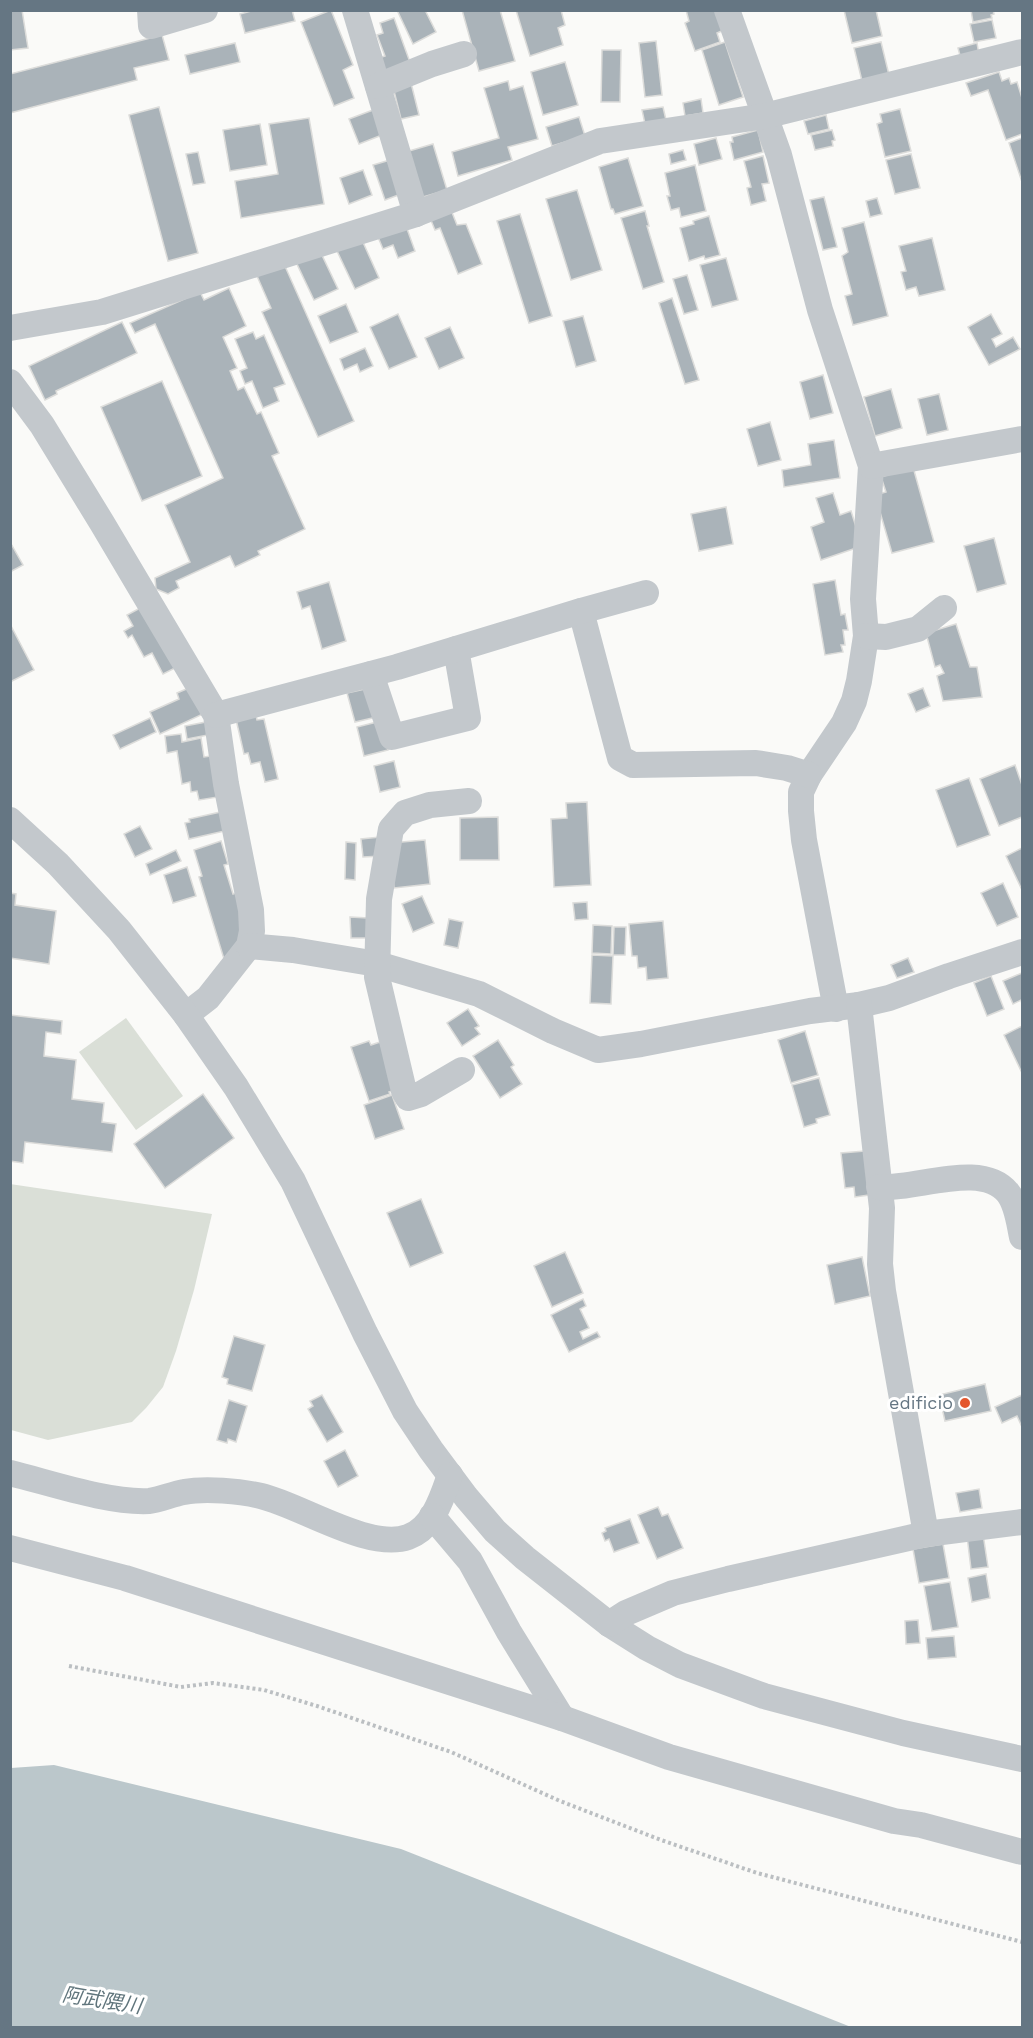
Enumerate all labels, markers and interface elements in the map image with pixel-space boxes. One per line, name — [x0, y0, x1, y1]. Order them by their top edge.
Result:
place label: edificio — [889, 1392, 953, 1413]
marker: edificio — [958, 1396, 972, 1410]
water label: 阿武隈川 — [61, 1982, 145, 2018]

